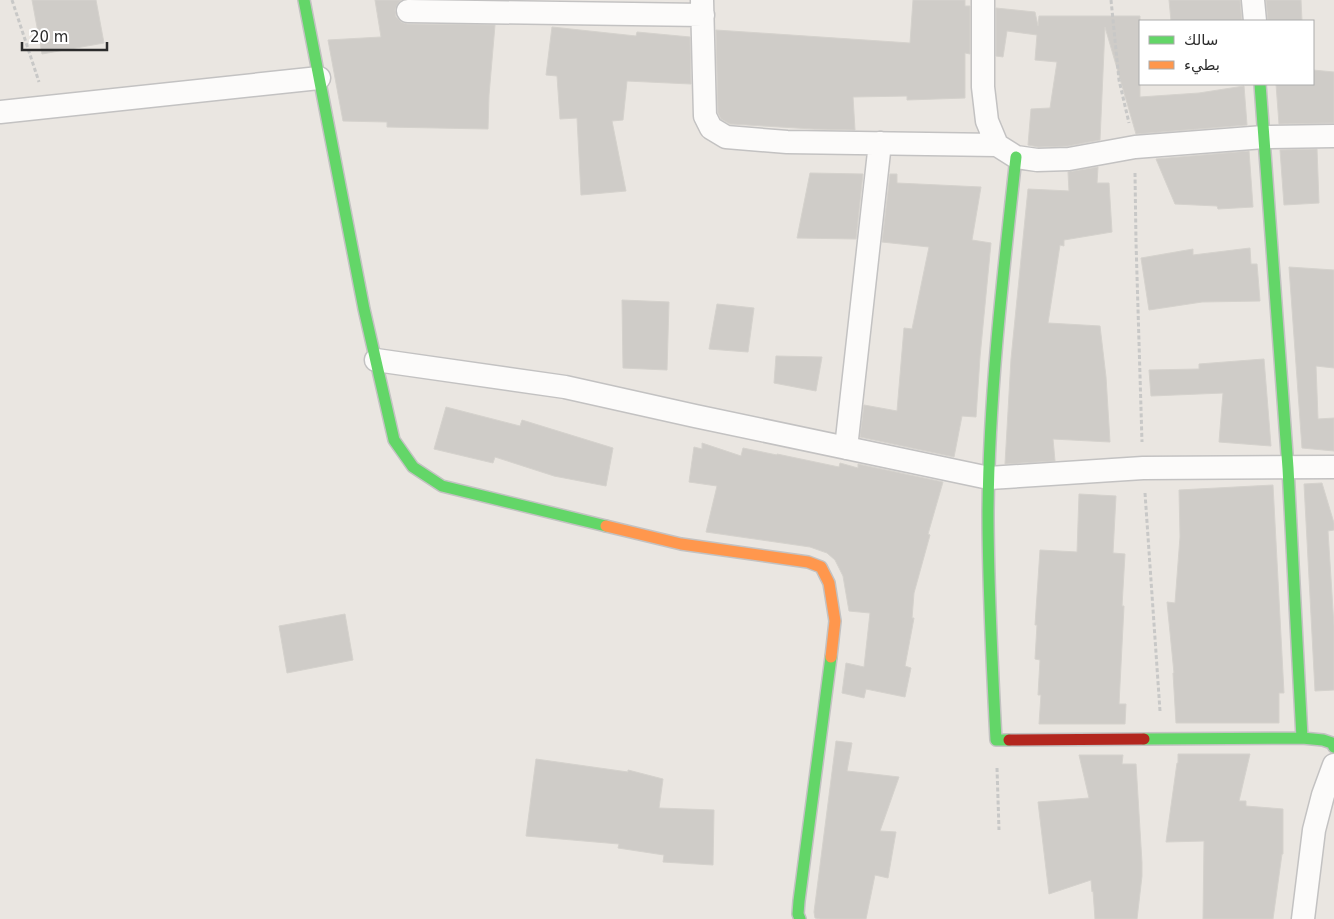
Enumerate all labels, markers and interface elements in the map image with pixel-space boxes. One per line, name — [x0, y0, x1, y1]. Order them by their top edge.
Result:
scale bar — [22, 20, 108, 52]
legend — [1139, 20, 1314, 85]
text: 20 m — [30, 28, 68, 46]
text: سالك — [1184, 31, 1218, 49]
text: بطيء — [1184, 56, 1220, 75]

